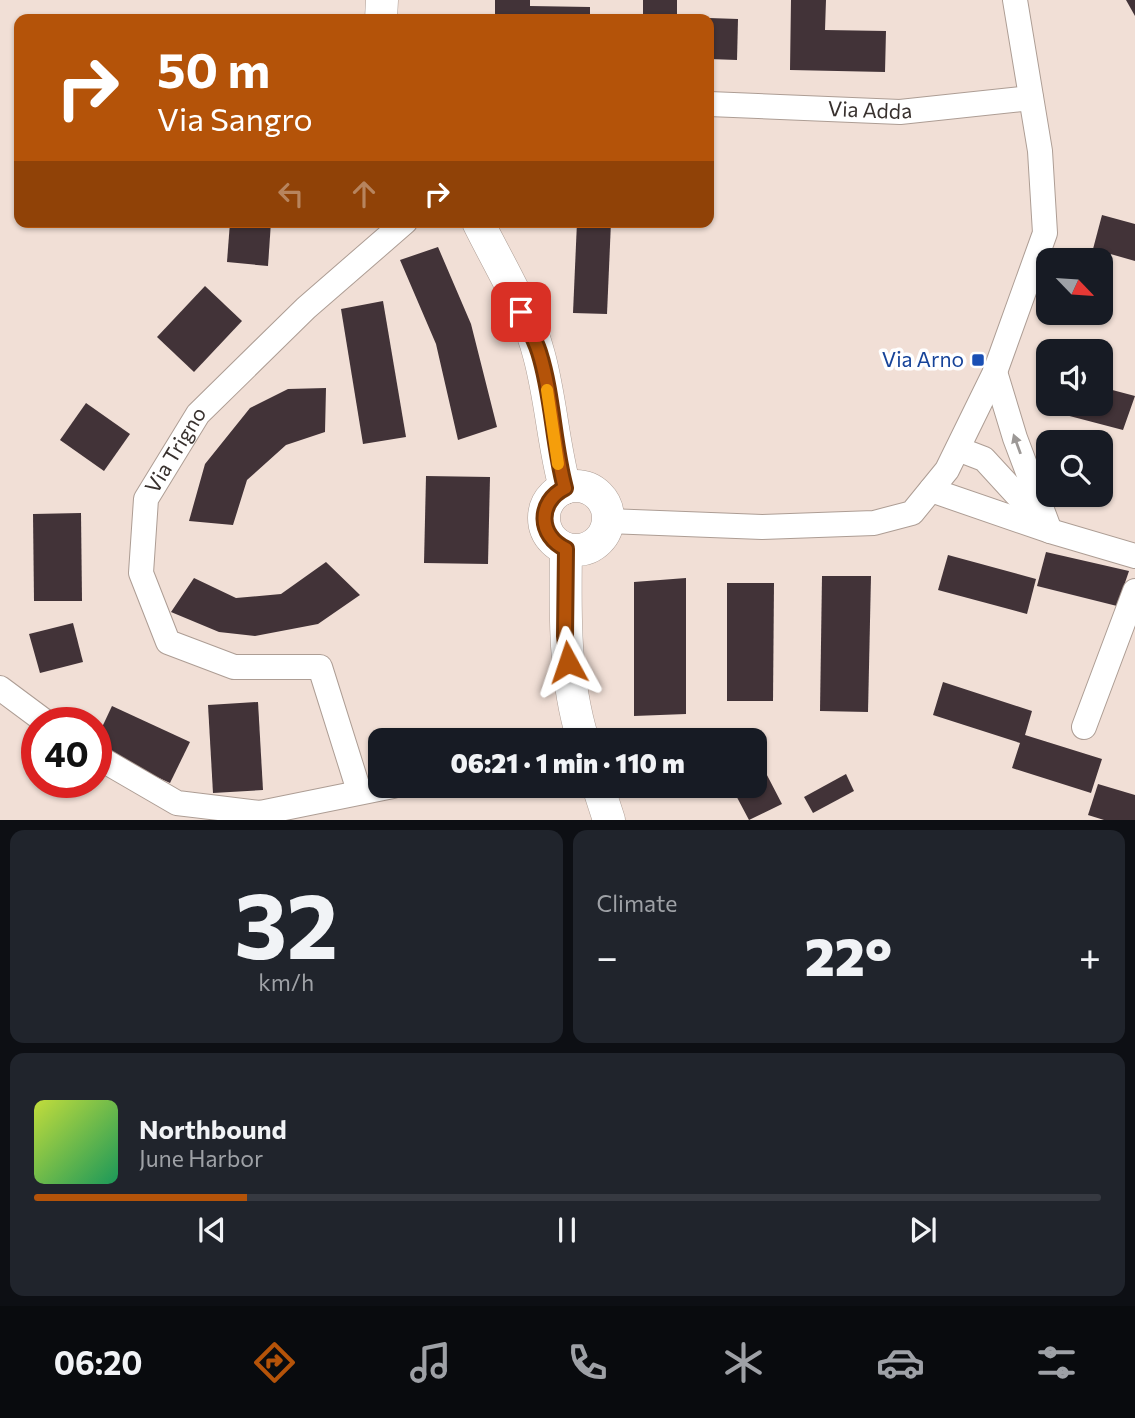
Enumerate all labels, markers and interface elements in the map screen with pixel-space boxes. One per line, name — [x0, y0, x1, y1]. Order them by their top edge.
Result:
text: 50 m — [157, 38, 270, 98]
icon: right — [42, 42, 133, 133]
street label: Via Adda — [827, 95, 913, 123]
text: Via Sangro — [157, 98, 313, 138]
icon: left — [272, 175, 310, 213]
icon: ahead — [345, 175, 383, 213]
icon: right — [418, 175, 456, 213]
north arrow — [1036, 248, 1113, 326]
map controls — [1036, 248, 1113, 507]
pin — [491, 282, 551, 342]
icon: arrive — [502, 293, 540, 331]
button: sound — [1036, 339, 1113, 416]
place label: Via Arno — [882, 346, 964, 371]
marker: Via Arno — [970, 352, 986, 368]
street label: Via Trigno — [139, 402, 210, 497]
button: search — [1036, 430, 1113, 507]
one-way arrow — [1011, 434, 1022, 455]
position arrow — [531, 625, 605, 699]
speed limit sign: 40 — [21, 707, 112, 798]
text: 06:21 · 1 min · 110 m — [450, 747, 685, 778]
text: 32 — [234, 866, 338, 978]
text: Climate — [597, 889, 678, 917]
text: 22° — [805, 923, 892, 987]
text: − — [597, 932, 618, 979]
text: + — [1079, 932, 1101, 979]
text: km/h — [258, 968, 314, 996]
text: Northbound — [139, 1113, 287, 1144]
text: June Harbor — [139, 1144, 263, 1172]
icon: previous — [193, 1211, 231, 1249]
icon: pause — [548, 1211, 586, 1249]
icon: next — [904, 1211, 942, 1249]
icon: directions — [250, 1338, 299, 1387]
icon: music — [406, 1338, 455, 1387]
icon: phone — [563, 1338, 612, 1387]
icon: climate — [719, 1338, 768, 1387]
icon: car — [876, 1338, 925, 1387]
icon: filters — [1032, 1338, 1081, 1387]
text: 06:20 — [54, 1342, 142, 1382]

